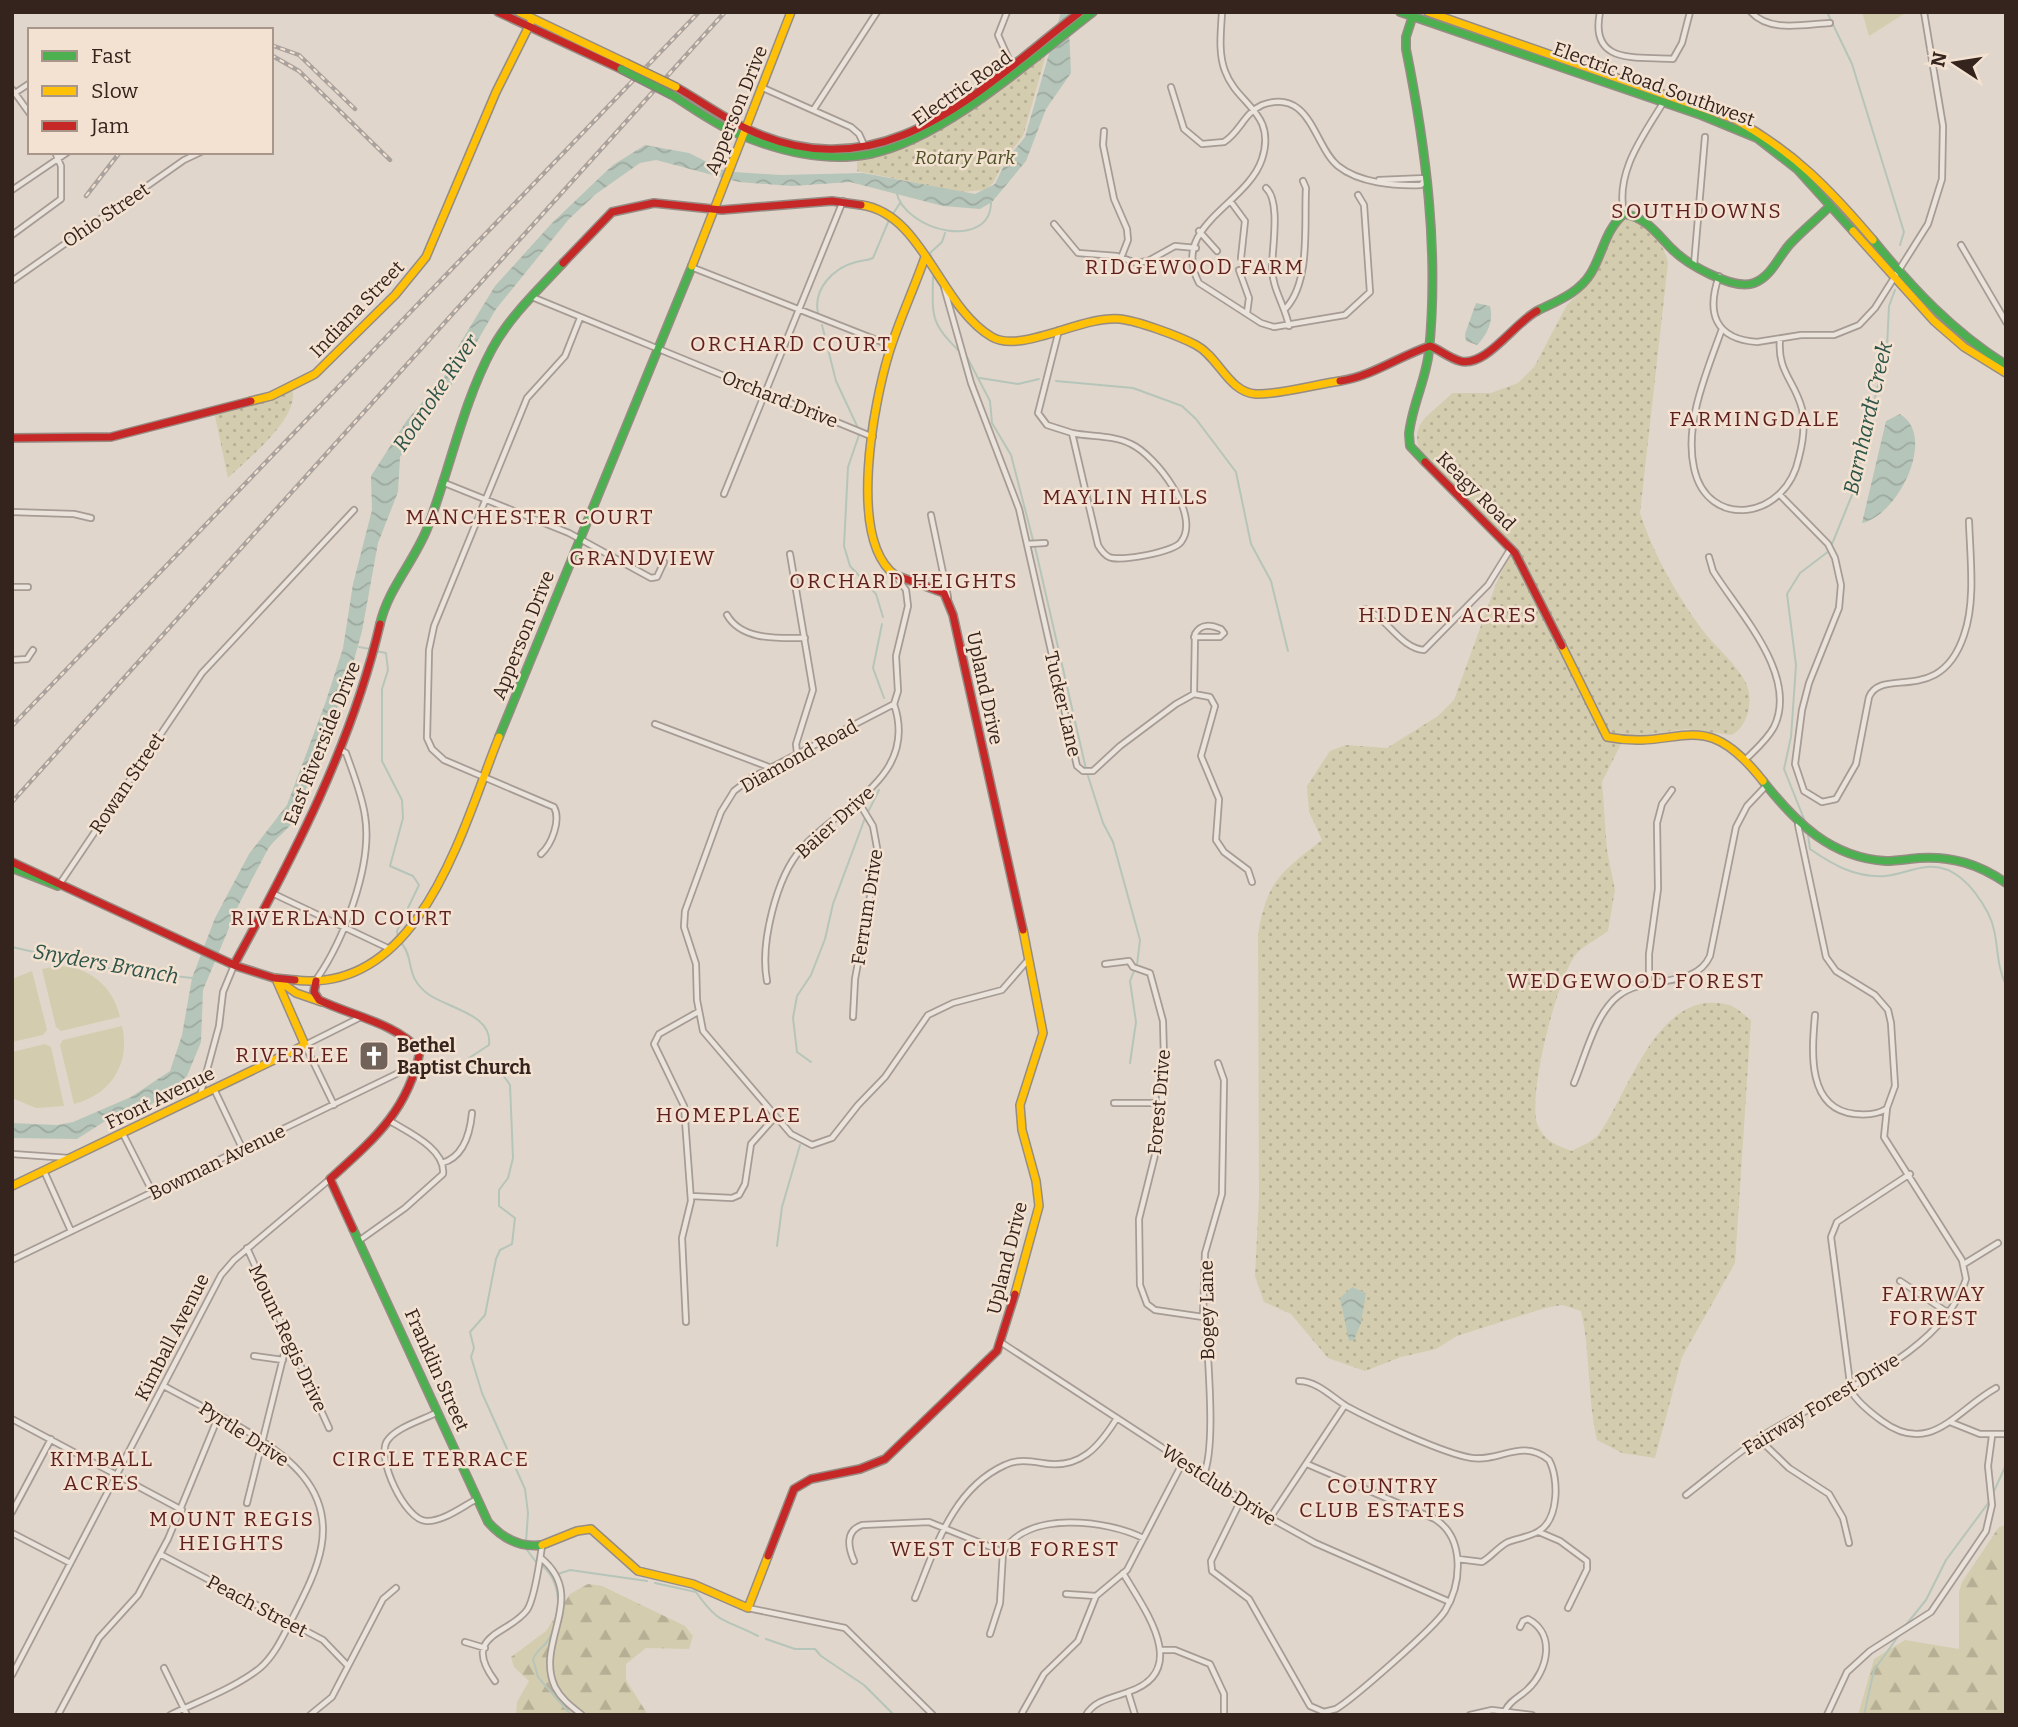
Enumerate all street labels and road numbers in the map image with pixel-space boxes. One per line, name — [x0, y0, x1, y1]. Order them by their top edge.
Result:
street label: Electric Road Southwest — [1550, 37, 1758, 131]
street label: Apperson Drive — [700, 42, 772, 178]
street label: Electric Road — [908, 45, 1016, 131]
street label: Ohio Street — [58, 177, 154, 252]
street label: Indiana Street — [305, 256, 409, 362]
street label: Orchard Drive — [719, 365, 841, 433]
street label: Keagy Road — [1432, 447, 1520, 535]
street label: Apperson Drive — [487, 567, 559, 703]
street label: Upland Drive — [962, 629, 1008, 747]
street label: Tucker Lane — [1040, 649, 1086, 759]
street label: East Riverside Drive — [279, 658, 365, 828]
street label: Diamond Road — [737, 714, 861, 798]
street label: Rowan Street — [85, 728, 169, 838]
street label: Baier Drive — [791, 781, 879, 863]
street label: Ferrum Drive — [846, 847, 888, 967]
street label: Forest Drive — [1143, 1048, 1175, 1156]
street label: Front Avenue — [102, 1062, 218, 1134]
street label: Bowman Avenue — [145, 1119, 289, 1205]
street label: Upland Drive — [982, 1199, 1032, 1317]
street label: Bogey Lane — [1195, 1260, 1219, 1360]
street label: Mount Regis Drive — [244, 1261, 332, 1415]
street label: Kimball Avenue — [130, 1269, 214, 1405]
street label: Franklin Street — [400, 1305, 474, 1435]
street label: Fairway Forest Drive — [1738, 1348, 1904, 1460]
street label: Pyrtle Drive — [195, 1396, 293, 1472]
street label: Westclub Drive — [1157, 1439, 1281, 1531]
street label: Peach Street — [203, 1570, 311, 1642]

